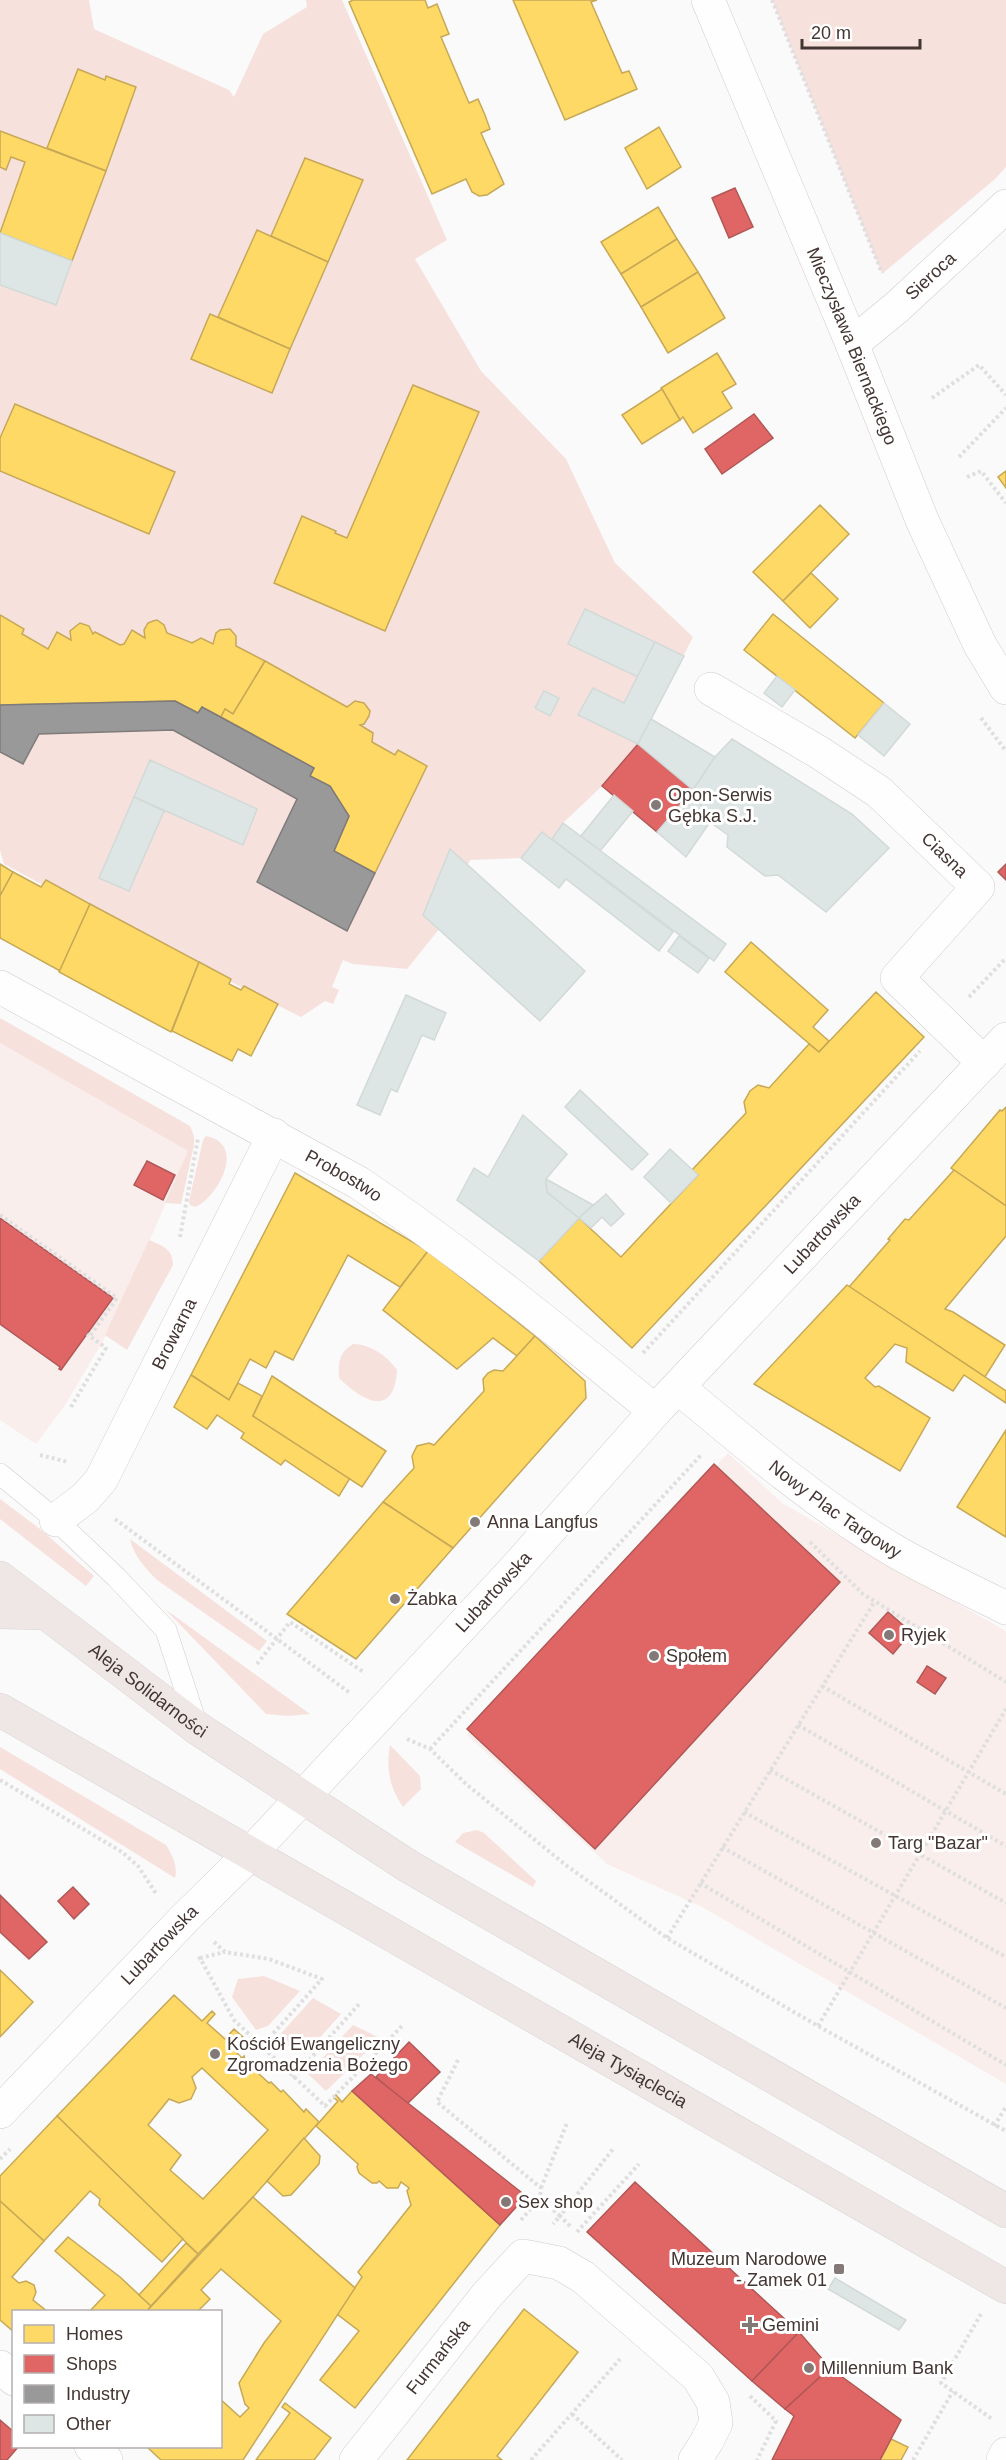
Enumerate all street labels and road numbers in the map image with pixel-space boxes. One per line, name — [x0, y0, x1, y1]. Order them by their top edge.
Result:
street label: Mieczysława Biernackiego — [803, 245, 901, 448]
street label: Sieroca — [901, 247, 960, 304]
street label: Ciasna — [917, 828, 972, 882]
street label: Probostwo — [302, 1146, 386, 1206]
street label: Lubartowska — [780, 1189, 865, 1278]
street label: Browarna — [148, 1294, 201, 1373]
street label: Nowy Plac Targowy — [765, 1456, 905, 1563]
street label: Lubartowska — [451, 1547, 536, 1636]
street label: Aleja Solidarności — [85, 1639, 211, 1742]
street label: Lubartowska — [117, 1900, 203, 1989]
street label: Aleja Tysiąclecia — [565, 2029, 691, 2112]
street label: Furmańska — [402, 2314, 475, 2398]

